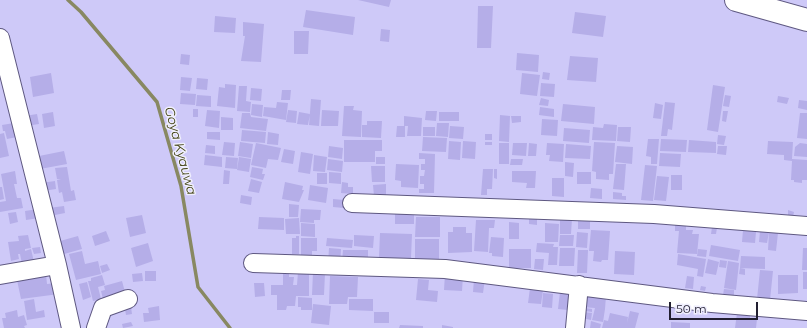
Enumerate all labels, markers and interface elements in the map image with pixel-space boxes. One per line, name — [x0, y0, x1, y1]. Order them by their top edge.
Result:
water label: Goya Kyauwa — [161, 105, 199, 197]
scale bar — [671, 294, 760, 320]
text: 50 m — [676, 301, 707, 316]

